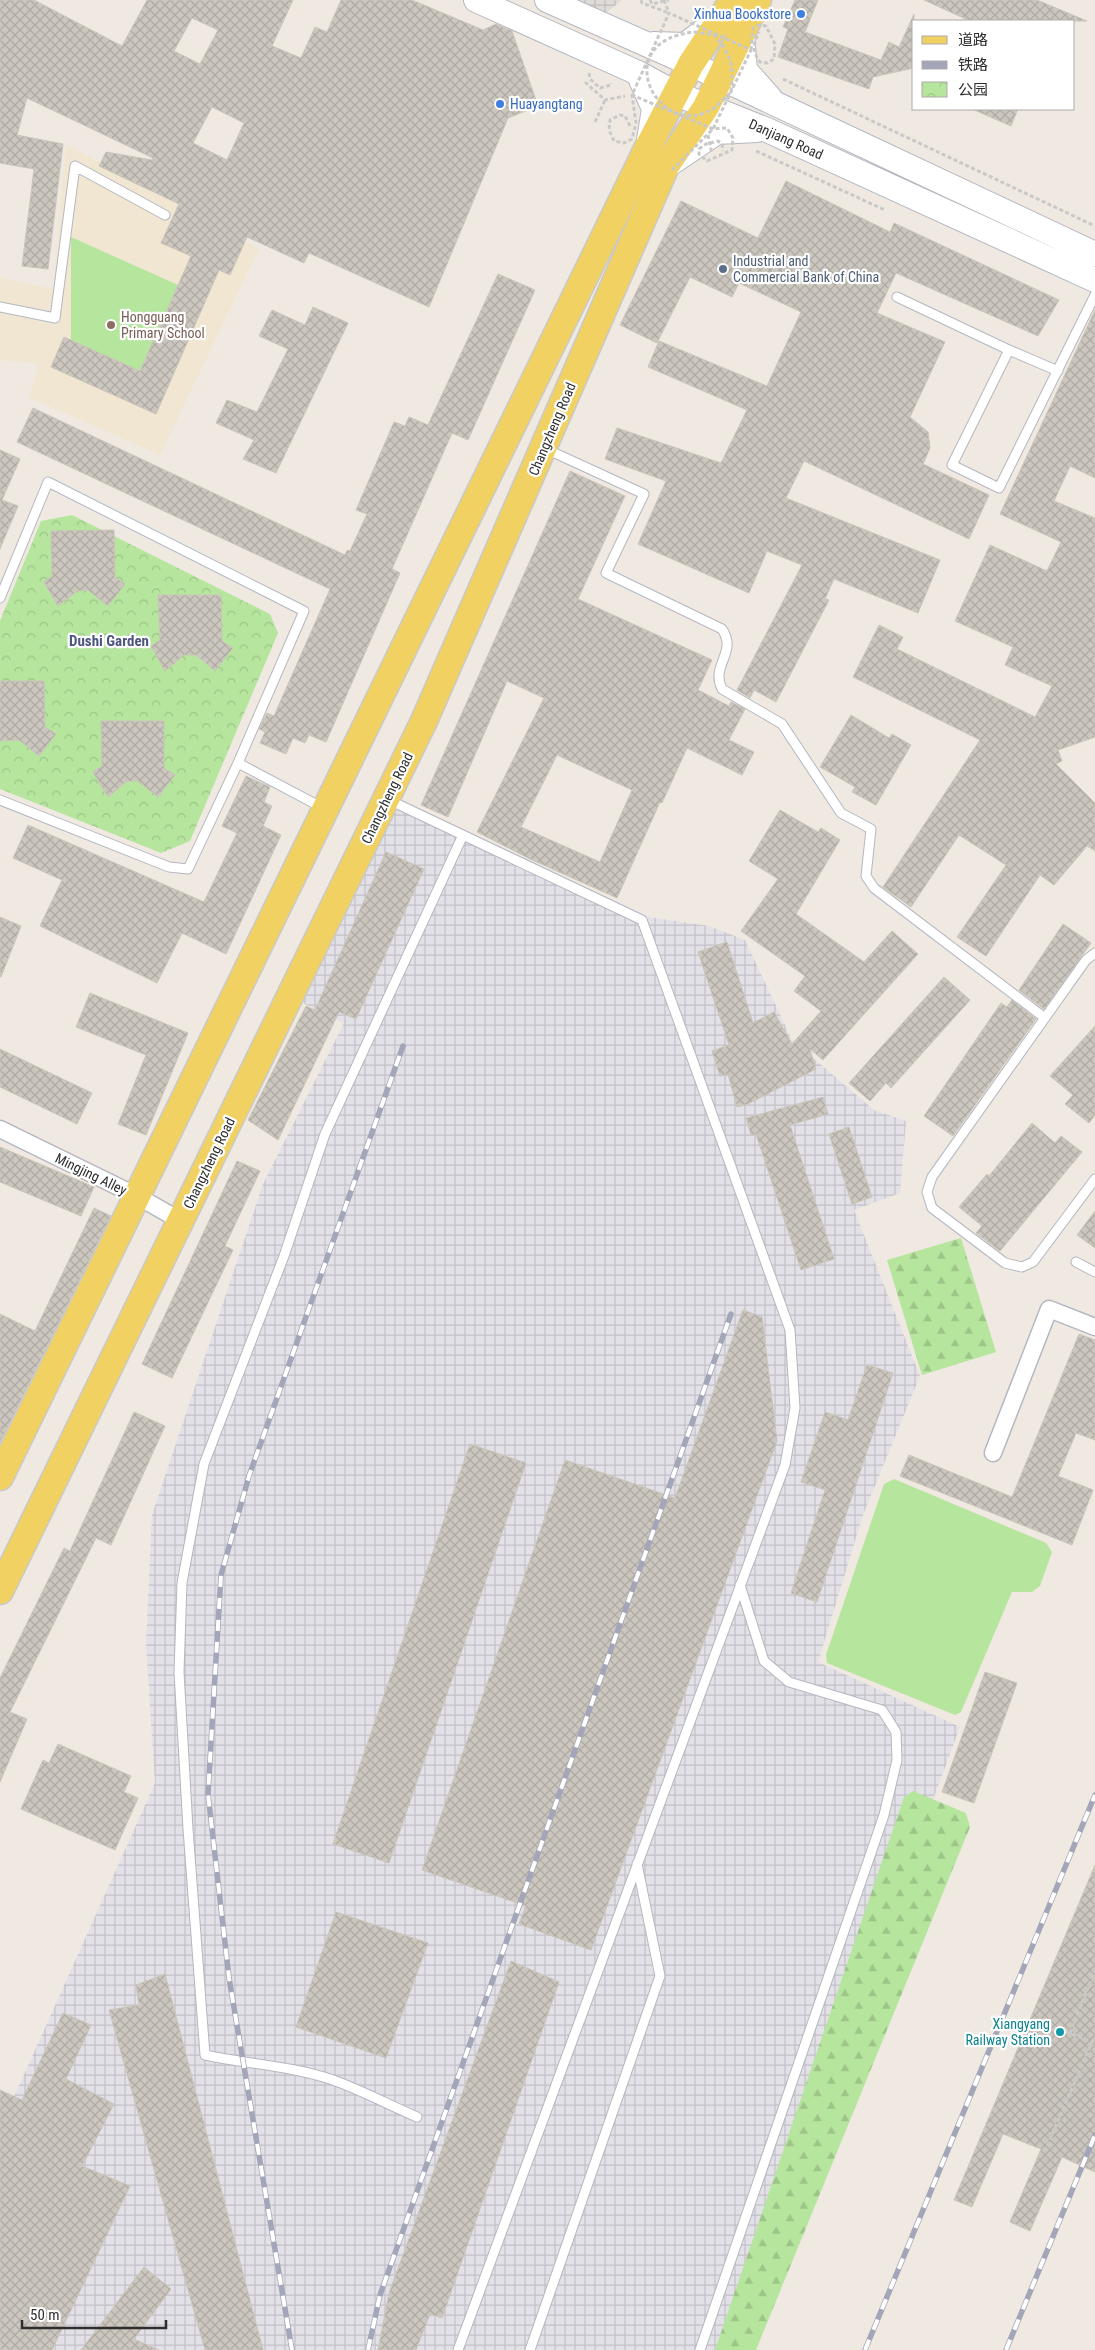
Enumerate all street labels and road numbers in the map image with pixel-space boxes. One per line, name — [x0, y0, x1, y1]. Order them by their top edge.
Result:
street label: Danjiang Road — [746, 116, 826, 162]
street label: Changzheng Road — [525, 380, 579, 478]
street label: Changzheng Road — [358, 750, 416, 846]
street label: Changzheng Road — [180, 1115, 238, 1211]
street label: Mingjing Alley — [53, 1150, 129, 1198]

